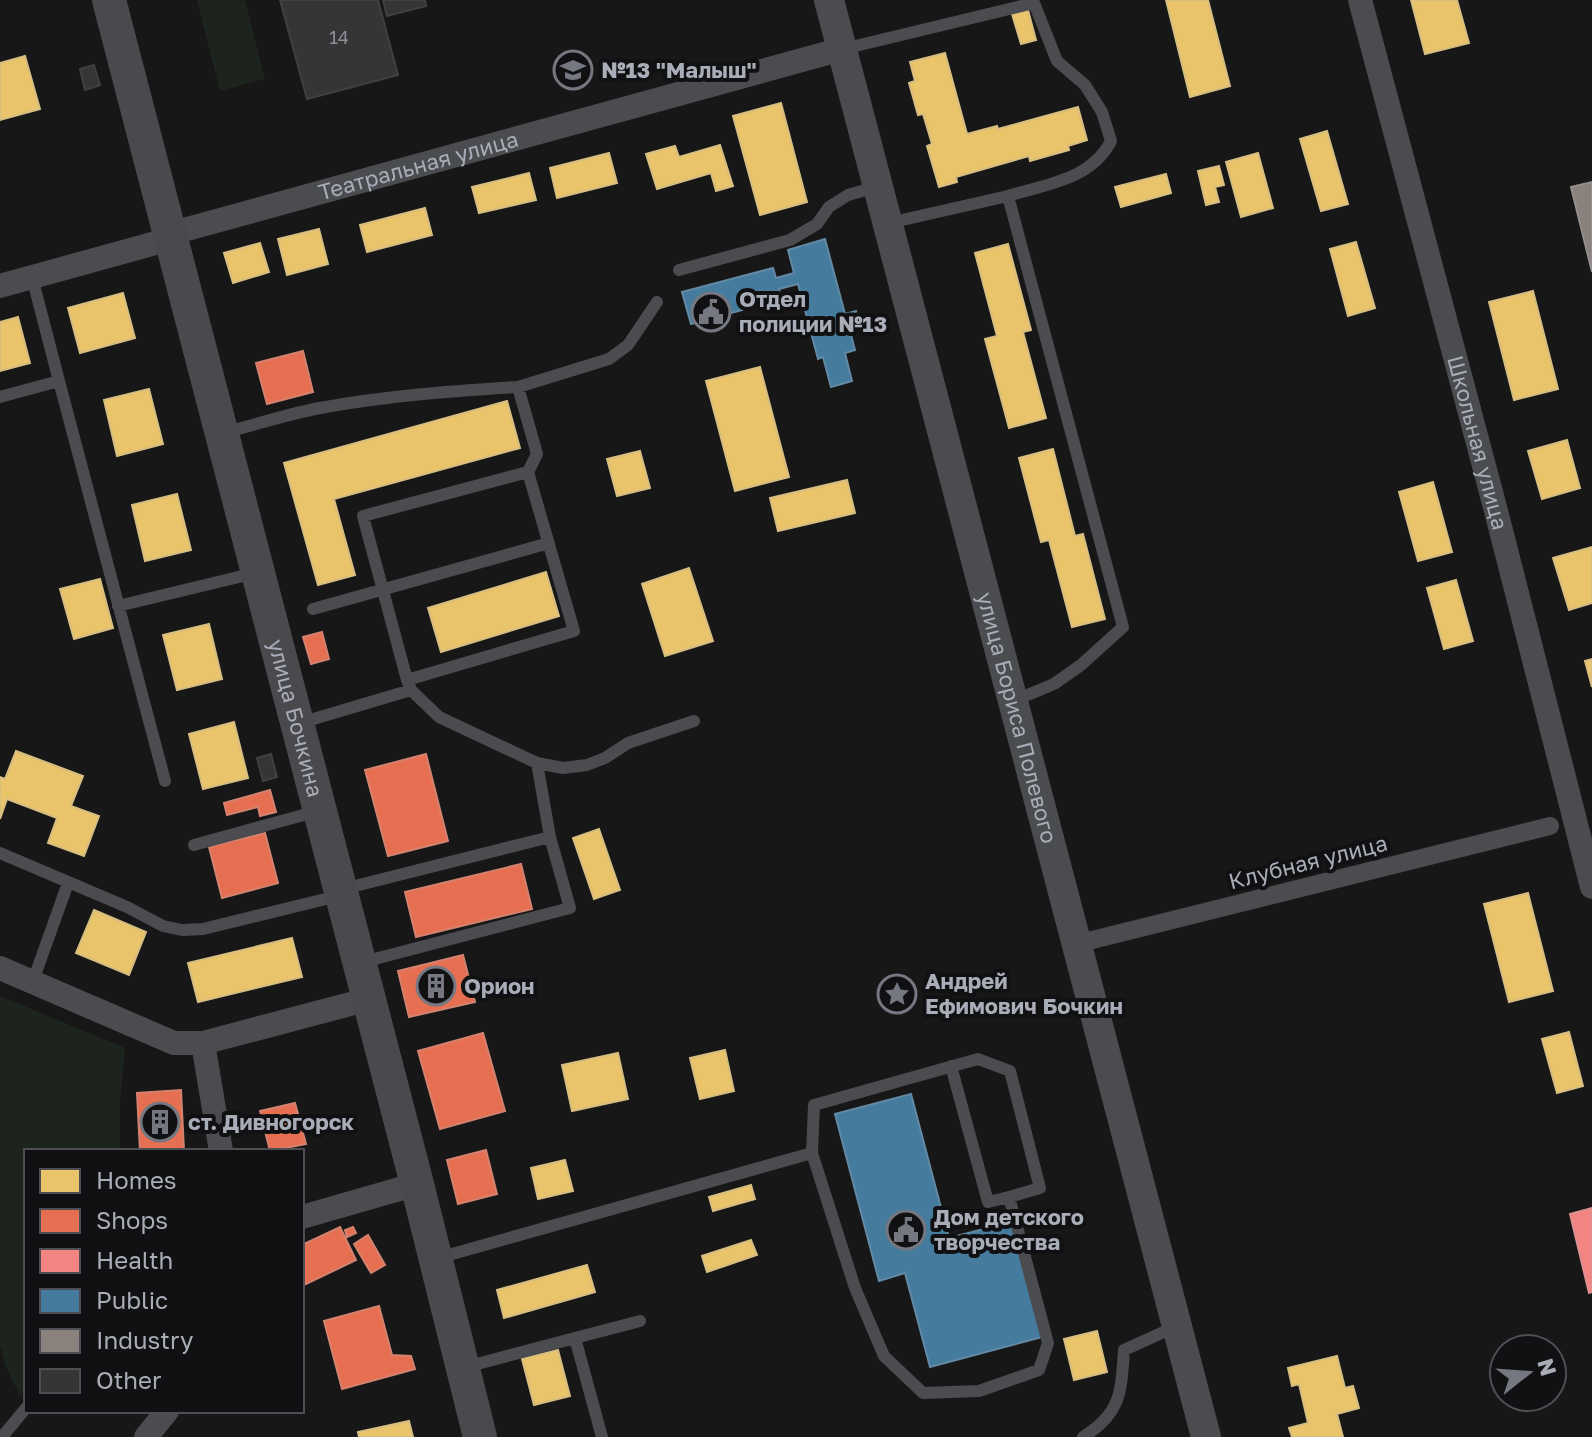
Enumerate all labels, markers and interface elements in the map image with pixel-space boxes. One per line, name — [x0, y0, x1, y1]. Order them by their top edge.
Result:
house number: 14 — [329, 26, 349, 48]
school or university icon: №13 "Малыш" — [552, 49, 594, 91]
place label: №13 "Малыш" — [601, 56, 757, 83]
street label: Театральная улица — [315, 125, 521, 205]
place label: Отдел полиции №13 — [739, 285, 887, 337]
public building icon: Отдел полиции №13 — [690, 291, 732, 333]
street label: Школьная улица — [1442, 352, 1514, 533]
street label: улица Бориса Полевого — [972, 589, 1064, 846]
street label: улица Бочкина — [263, 636, 330, 800]
street label: Клубная улица — [1226, 829, 1390, 894]
building icon: Орион — [415, 965, 457, 1007]
place label: Андрей Ефимович Бочкин — [925, 967, 1123, 1019]
place label: Орион — [464, 972, 535, 999]
place icon: Андрей Ефимович Бочкин — [876, 973, 918, 1015]
building icon: ст. Дивногорск — [139, 1101, 181, 1143]
place label: ст. Дивногорск — [188, 1108, 354, 1135]
legend — [24, 1149, 304, 1413]
text: Homes — [96, 1165, 177, 1194]
place label: Дом детского творчества — [934, 1203, 1084, 1255]
text: Shops — [96, 1205, 168, 1234]
public building icon: Дом детского творчества — [885, 1209, 927, 1251]
text: Health — [96, 1245, 173, 1274]
text: Public — [96, 1285, 168, 1314]
text: Industry — [96, 1325, 193, 1354]
north arrow — [1488, 1333, 1568, 1413]
text: N — [1532, 1355, 1563, 1379]
text: Other — [96, 1365, 161, 1394]

